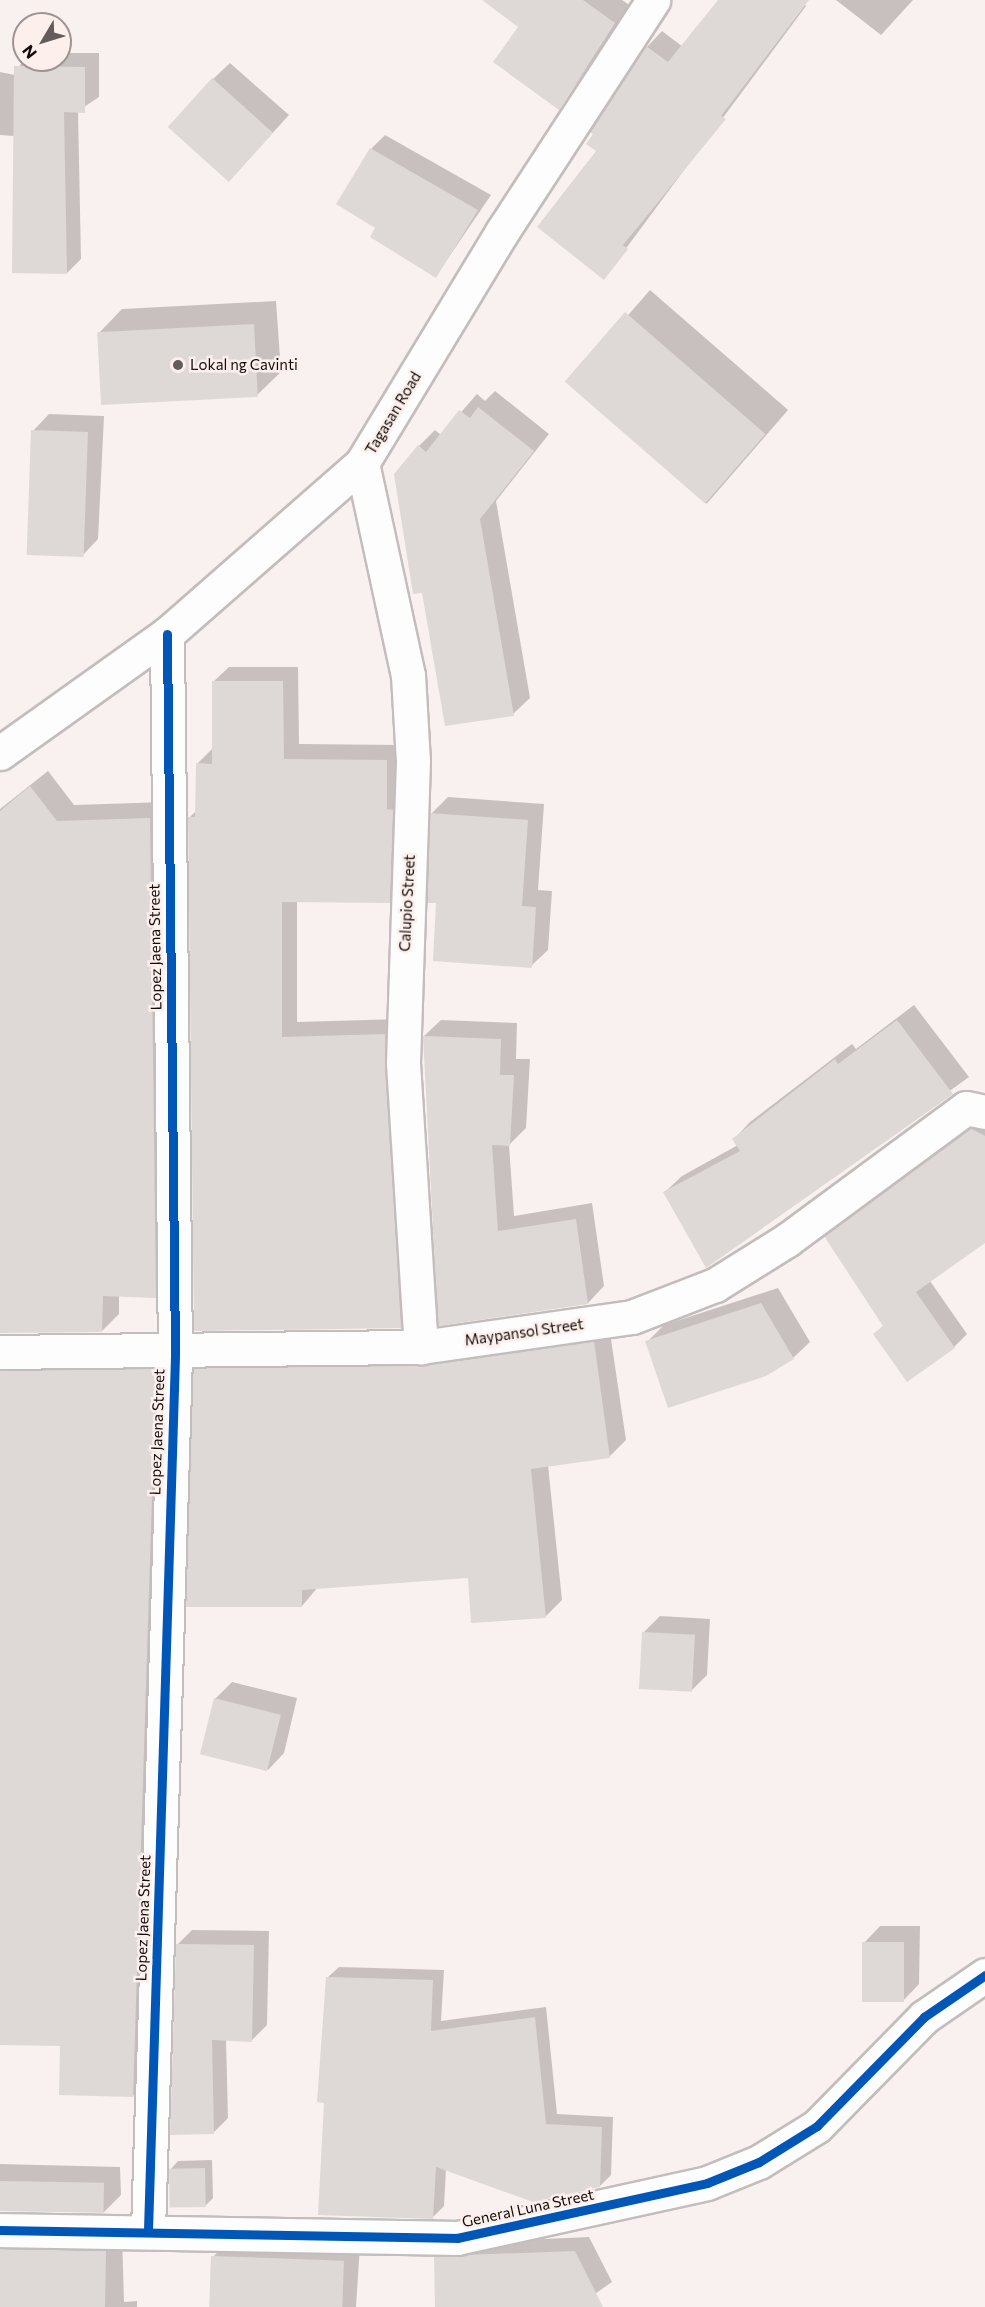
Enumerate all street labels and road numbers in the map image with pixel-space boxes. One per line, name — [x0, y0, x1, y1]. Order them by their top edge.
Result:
street label: Tagasan Road — [361, 368, 425, 458]
street label: Calupio Street — [395, 854, 419, 952]
street label: Lopez Jaena Street — [145, 884, 165, 1010]
street label: Maypansol Street — [463, 1315, 585, 1349]
street label: Lopez Jaena Street — [146, 1368, 168, 1496]
street label: Lopez Jaena Street — [132, 1854, 154, 1982]
street label: General Luna Street — [460, 2185, 596, 2231]

